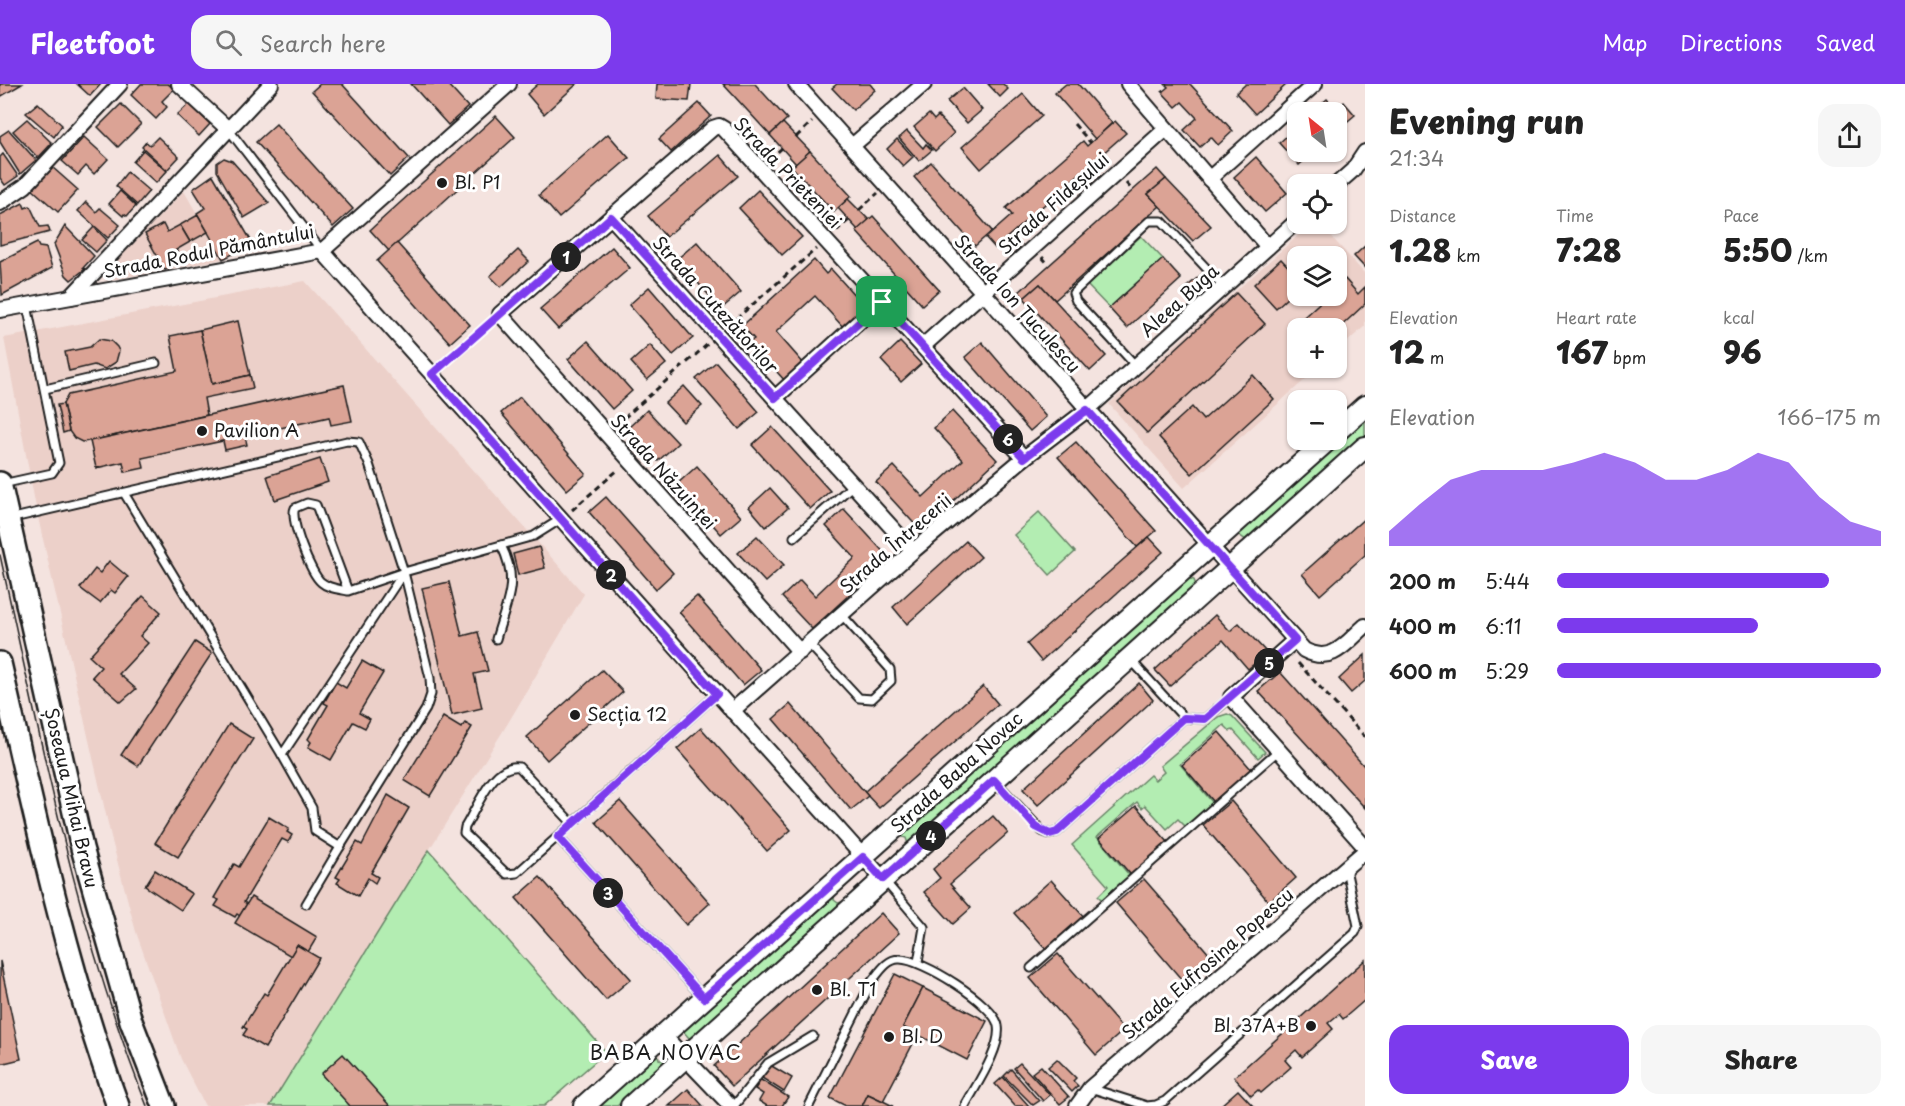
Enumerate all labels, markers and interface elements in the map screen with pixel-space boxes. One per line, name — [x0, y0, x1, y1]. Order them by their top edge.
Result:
search box — [191, 15, 611, 69]
text: Fleetfoot — [30, 21, 155, 64]
icon: search — [212, 26, 245, 59]
text: Search here — [260, 26, 386, 59]
text: Map — [1602, 26, 1647, 58]
text: Directions — [1680, 26, 1782, 58]
text: Saved — [1815, 26, 1875, 58]
text: Evening run — [1389, 95, 1584, 145]
north arrow — [1287, 102, 1347, 162]
map controls — [1287, 102, 1347, 450]
button: share — [1818, 104, 1881, 167]
street label: Strada Prieteniei — [728, 110, 848, 234]
text: 21:34 — [1389, 143, 1444, 173]
street label: Strada Fildeșului — [991, 146, 1115, 260]
place label: Bl. P1 — [454, 168, 500, 195]
button: locate — [1287, 174, 1347, 234]
marker: Bl. P1 — [435, 176, 449, 190]
text: Distance — [1389, 203, 1456, 227]
text: Time — [1556, 203, 1594, 227]
text: Pace — [1723, 203, 1759, 227]
street label: Strada Rodul Pământului — [101, 217, 316, 284]
text: 1.28 — [1389, 227, 1451, 272]
text: 7:28 — [1556, 227, 1622, 272]
text: 5:50 — [1723, 227, 1792, 272]
street label: Strada Ion Țuculescu — [949, 228, 1088, 378]
street label: Strada Cutezătorilor — [647, 229, 786, 379]
pin: 1 — [551, 242, 581, 272]
text: km — [1451, 243, 1481, 267]
text: /km — [1792, 243, 1828, 267]
text: 1 — [562, 245, 570, 269]
button: layers — [1287, 246, 1347, 306]
street label: Aleea Buga — [1134, 257, 1225, 343]
pin — [856, 276, 907, 327]
icon: arrive — [865, 285, 898, 318]
text: Elevation — [1389, 305, 1458, 329]
text: Heart rate — [1556, 305, 1637, 329]
text: kcal — [1723, 305, 1755, 329]
button: + — [1287, 318, 1347, 378]
text: 12 — [1389, 329, 1425, 374]
text: 167 — [1556, 329, 1608, 374]
text: 96 — [1723, 329, 1762, 374]
text: m — [1425, 345, 1444, 369]
text: bpm — [1608, 345, 1646, 369]
button: − — [1287, 390, 1347, 450]
text: Elevation — [1389, 402, 1475, 432]
text: 166–175 m — [1778, 402, 1881, 432]
street label: Strada Năzuinței — [605, 407, 723, 535]
place label: Pavilion A — [214, 416, 299, 443]
marker: Pavilion A — [195, 424, 209, 438]
pin: 6 — [993, 424, 1023, 454]
text: 6 — [1002, 427, 1014, 451]
street label: Strada Întrecerii — [833, 486, 957, 599]
pin: 2 — [596, 560, 626, 590]
text: 2 — [605, 563, 617, 587]
text: 200 m — [1389, 566, 1456, 596]
text: 5:44 — [1485, 566, 1530, 596]
text: 400 m — [1389, 611, 1457, 641]
text: 6:11 — [1485, 611, 1521, 641]
pin: 5 — [1254, 648, 1284, 678]
text: 5 — [1264, 651, 1274, 675]
text: 600 m — [1389, 656, 1457, 686]
text: 5:29 — [1485, 656, 1529, 686]
place label: Secția 12 — [587, 700, 667, 727]
street label: Șoseaua Mihai Bravu — [39, 705, 106, 890]
street label: Strada Baba Novac — [884, 705, 1028, 839]
marker: Secția 12 — [568, 708, 582, 722]
pin: 4 — [916, 821, 946, 851]
text: 4 — [926, 824, 936, 848]
pin: 3 — [593, 878, 623, 908]
street label: Strada Eufrosina Popescu — [1115, 880, 1299, 1045]
text: 3 — [603, 881, 613, 905]
place label: Bl. T1 — [829, 975, 876, 1002]
marker: Bl. T1 — [810, 983, 824, 997]
place label: Bl. 37A+B — [1213, 1011, 1299, 1038]
marker: Bl. 37A+B — [1304, 1019, 1318, 1033]
place label: Bl. D — [901, 1022, 943, 1049]
button: Save — [1389, 1025, 1629, 1094]
button: Share — [1641, 1025, 1881, 1094]
marker: Bl. D — [882, 1030, 896, 1044]
district label: BABA NOVAC — [590, 1037, 742, 1067]

